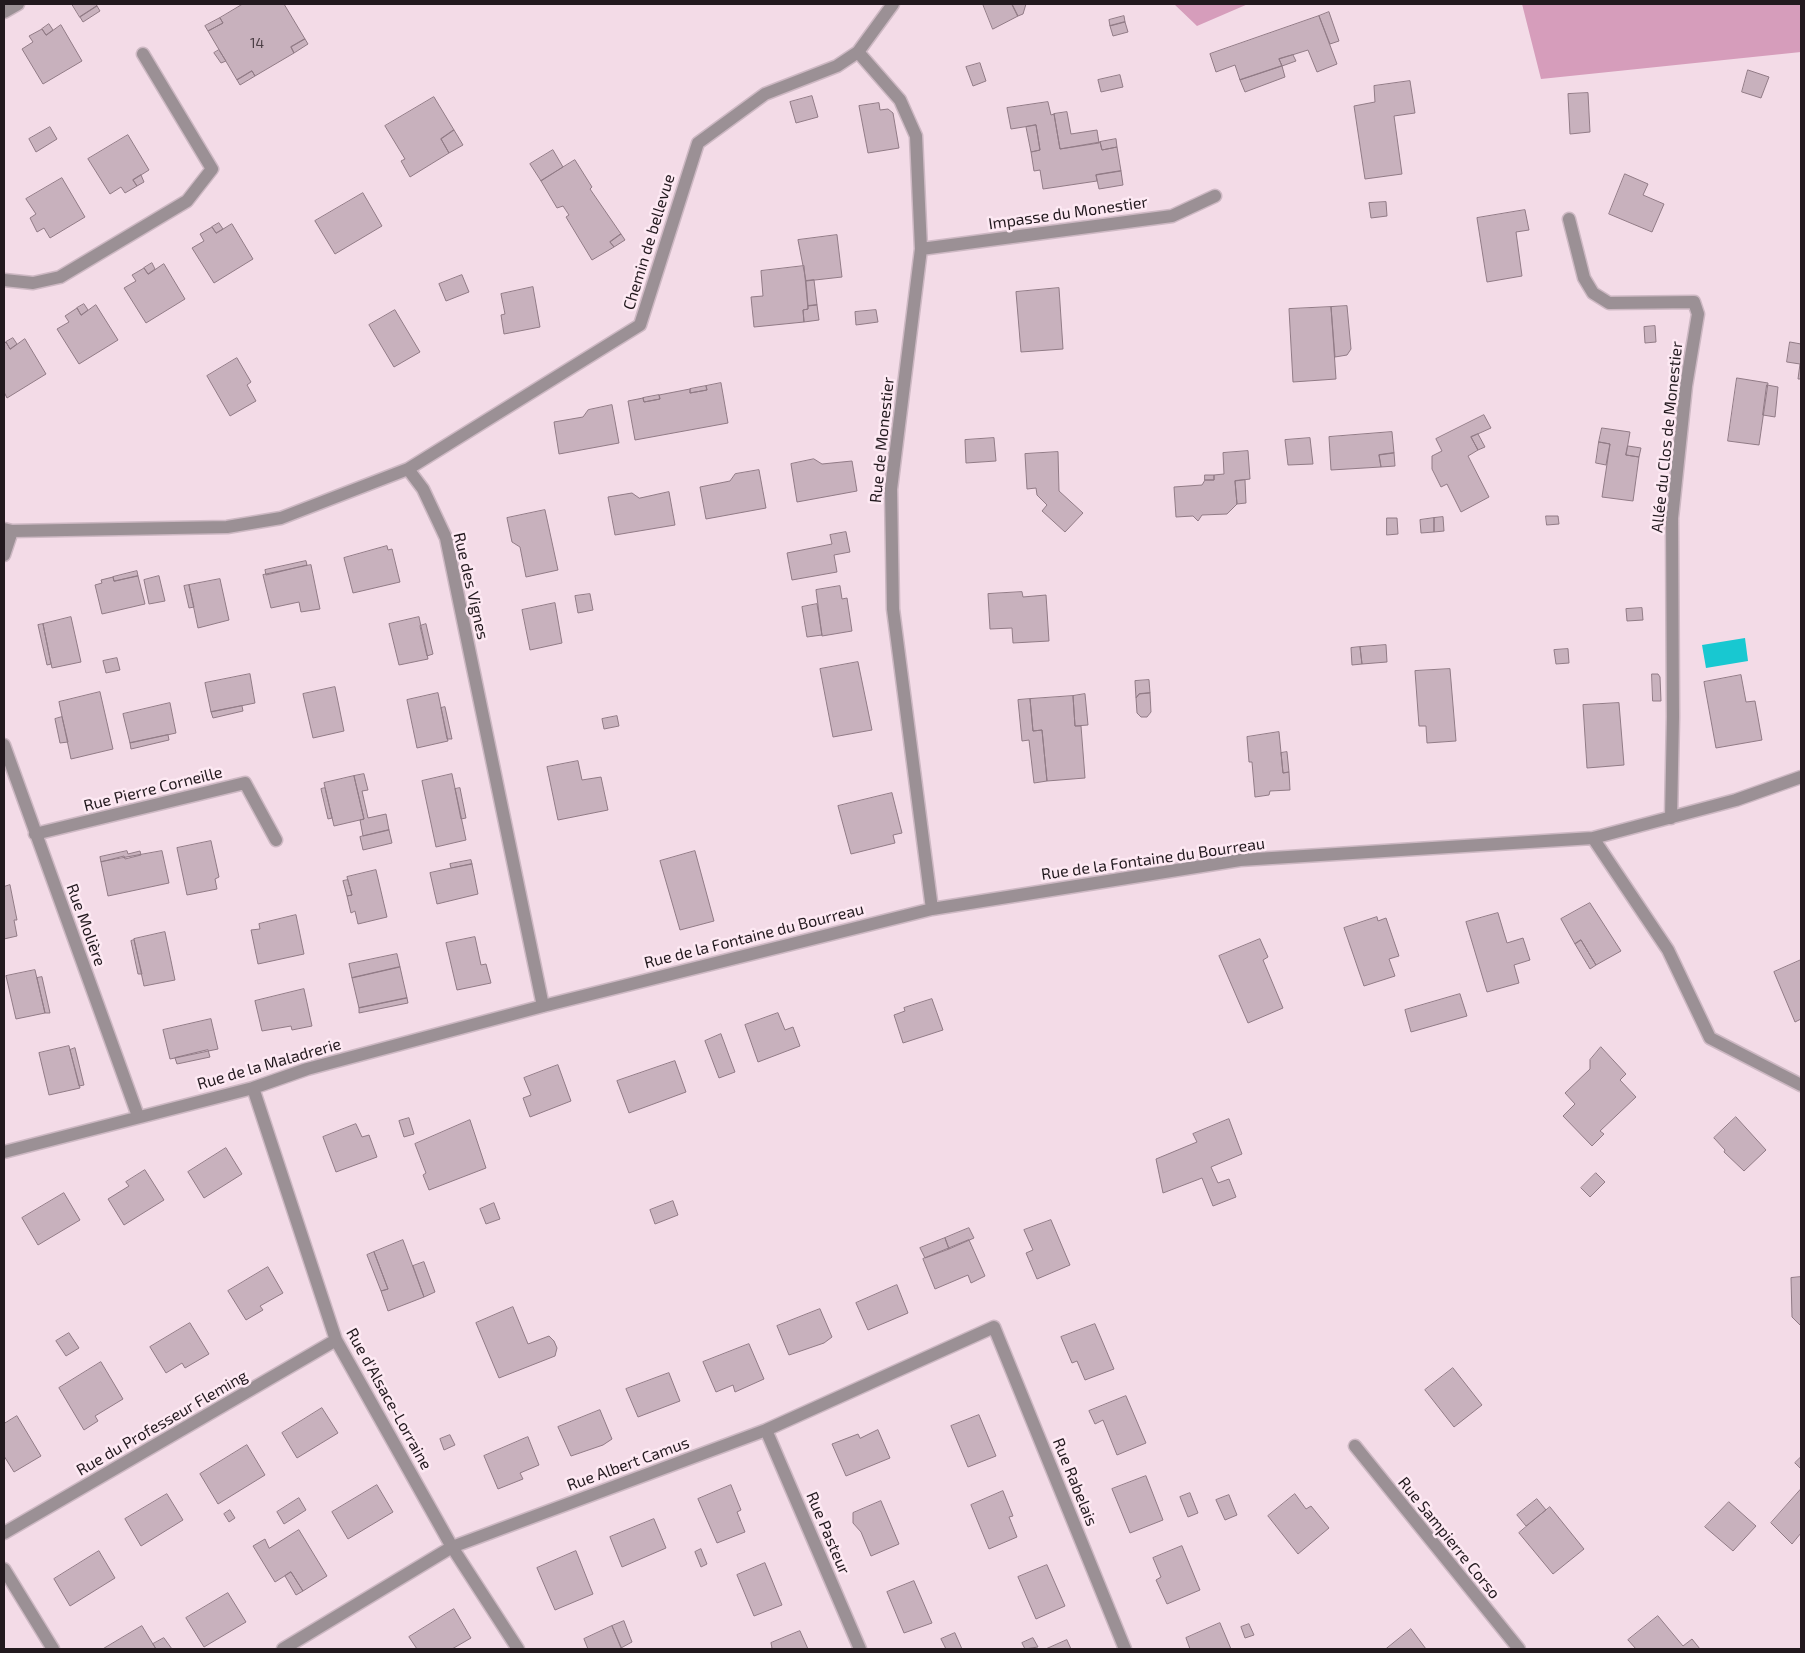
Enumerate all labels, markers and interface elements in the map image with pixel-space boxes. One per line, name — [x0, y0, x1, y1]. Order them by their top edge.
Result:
house number: 14 — [250, 35, 264, 51]
street label: Chemin de bellevue — [619, 172, 679, 312]
street label: Impasse du Monestier — [987, 192, 1149, 234]
street label: Allée du Clos de Monestier — [1647, 340, 1687, 534]
street label: Rue de Monestier — [866, 376, 898, 504]
street label: Rue des Vignes — [449, 531, 493, 641]
street label: Rue Pierre Corneille — [82, 762, 224, 816]
street label: Rue de la Fontaine du Bourreau — [1040, 834, 1266, 884]
street label: Rue Molière — [62, 881, 110, 969]
street label: Rue de la Fontaine du Bourreau — [642, 899, 866, 973]
street label: Rue de la Maladrerie — [195, 1034, 343, 1094]
street label: Rue d'Alsace-Lorraine — [342, 1325, 436, 1473]
street label: Rue du Professeur Fleming — [73, 1366, 251, 1480]
street label: Rue Albert Camus — [564, 1433, 692, 1495]
street label: Rue Rabelais — [1049, 1435, 1101, 1529]
street label: Rue Sampierre Corso — [1394, 1473, 1504, 1603]
street label: Rue Pasteur — [802, 1489, 854, 1577]

